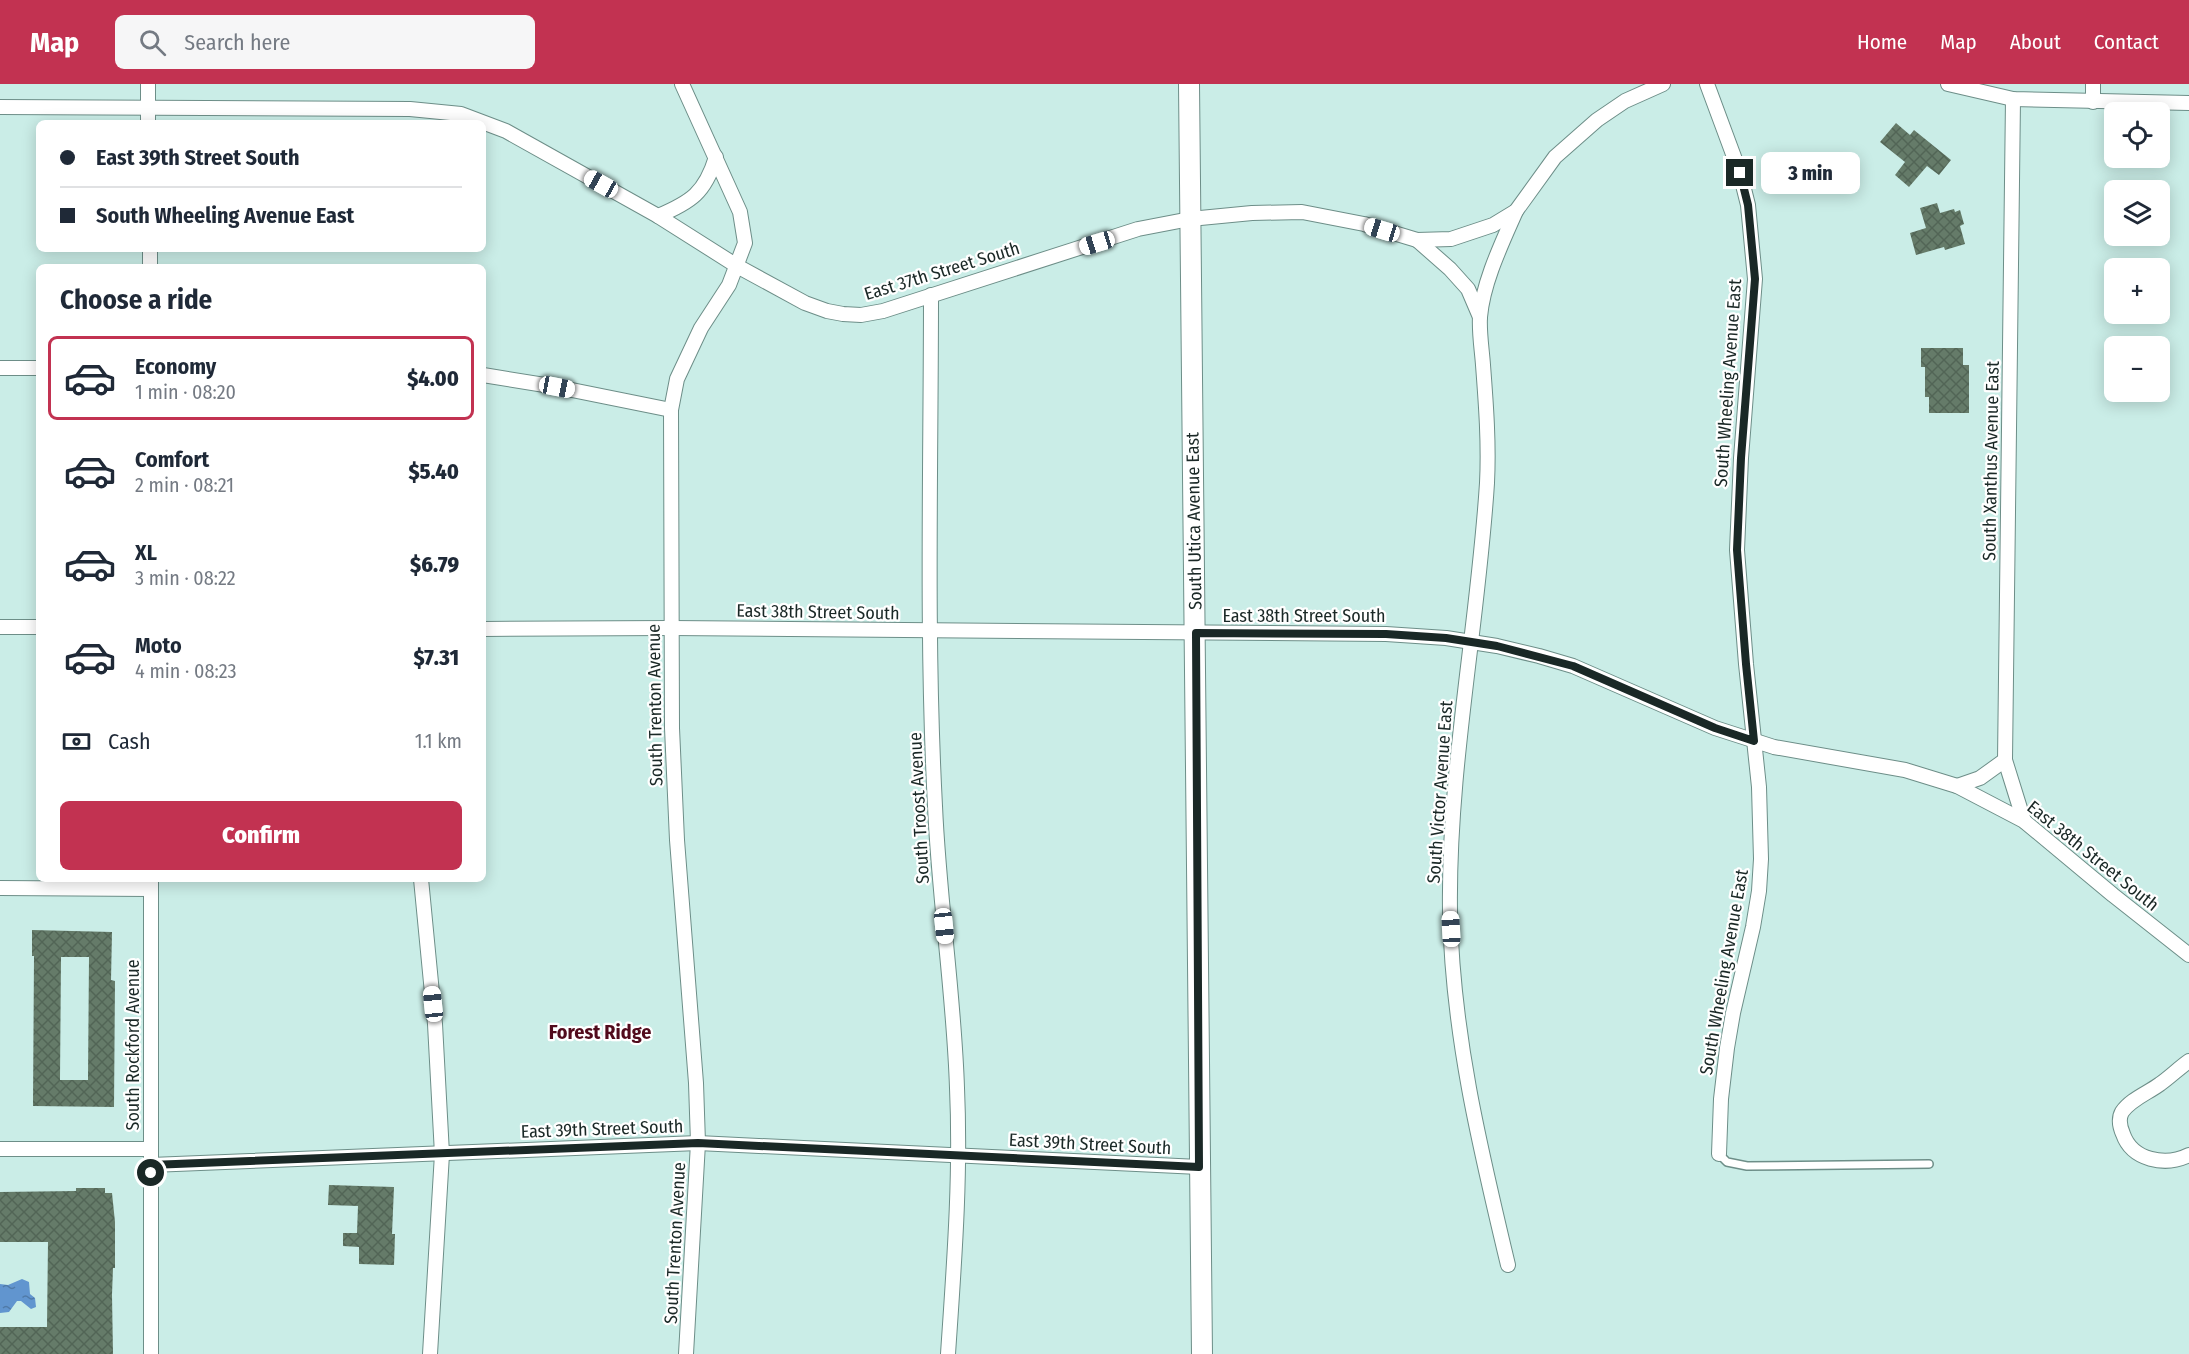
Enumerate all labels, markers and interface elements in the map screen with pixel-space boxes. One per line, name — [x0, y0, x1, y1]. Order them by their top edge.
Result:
search box — [115, 15, 535, 69]
text: Map — [30, 26, 79, 59]
icon: search — [136, 26, 169, 59]
text: Search here — [184, 29, 290, 56]
text: Home — [1857, 29, 1907, 55]
text: Map — [1940, 29, 1977, 55]
text: About — [2010, 29, 2061, 55]
text: Contact — [2094, 29, 2159, 55]
map controls — [2104, 102, 2170, 402]
button: locate — [2104, 102, 2170, 168]
text: East 39th Street South — [96, 144, 299, 171]
callout: 3 min — [1761, 152, 1860, 194]
route end — [1726, 159, 1753, 186]
text: 3 min — [1788, 161, 1833, 185]
car — [581, 167, 621, 201]
button: layers — [2104, 180, 2170, 246]
text: South Wheeling Avenue East — [96, 202, 354, 229]
car — [1362, 216, 1402, 244]
car — [1077, 229, 1117, 257]
street label: East 37th Street South — [862, 237, 1022, 305]
button: + — [2104, 258, 2170, 324]
street label: South Wheeling Avenue East — [1710, 278, 1746, 488]
text: Choose a ride — [60, 284, 212, 316]
button: − — [2104, 336, 2170, 402]
icon: car — [63, 351, 117, 405]
text: Economy — [135, 353, 216, 380]
street label: South Xanthus Avenue East — [1978, 361, 2004, 561]
text: $4.00 — [407, 365, 459, 392]
car — [538, 375, 576, 399]
text: 1 min · 08:20 — [135, 380, 236, 404]
street label: South Utica Avenue East — [1181, 432, 1207, 610]
icon: car — [63, 444, 117, 498]
text: Comfort — [135, 446, 209, 473]
text: $5.40 — [408, 458, 459, 485]
text: 2 min · 08:21 — [135, 473, 234, 497]
icon: car — [63, 537, 117, 591]
text: XL — [135, 539, 157, 566]
text: $6.79 — [410, 551, 459, 578]
text: 3 min · 08:22 — [135, 566, 236, 590]
street label: East 38th Street South — [736, 600, 900, 624]
street label: East 38th Street South — [1222, 605, 1386, 627]
street label: South Trenton Avenue — [643, 624, 667, 786]
icon: car — [63, 630, 117, 684]
text: Moto — [135, 632, 182, 659]
text: $7.31 — [414, 644, 459, 671]
text: 4 min · 08:23 — [135, 659, 236, 683]
street label: South Victor Avenue East — [1423, 700, 1457, 884]
icon: cash — [60, 725, 93, 758]
text: Cash — [108, 728, 151, 755]
text: 1.1 km — [415, 729, 462, 753]
street label: South Troost Avenue — [904, 732, 934, 884]
street label: East 38th Street South — [2023, 796, 2163, 916]
button: Confirm — [60, 801, 462, 870]
street label: South Wheeling Avenue East — [1695, 867, 1753, 1077]
car — [933, 907, 955, 945]
car — [1441, 911, 1461, 947]
street label: South Rockford Avenue — [122, 959, 144, 1131]
car — [422, 985, 444, 1023]
district label: Forest Ridge — [549, 1020, 651, 1044]
street label: East 39th Street South — [520, 1115, 684, 1143]
street label: East 39th Street South — [1008, 1129, 1172, 1159]
route start — [137, 1159, 164, 1186]
street label: South Trenton Avenue — [660, 1161, 690, 1325]

